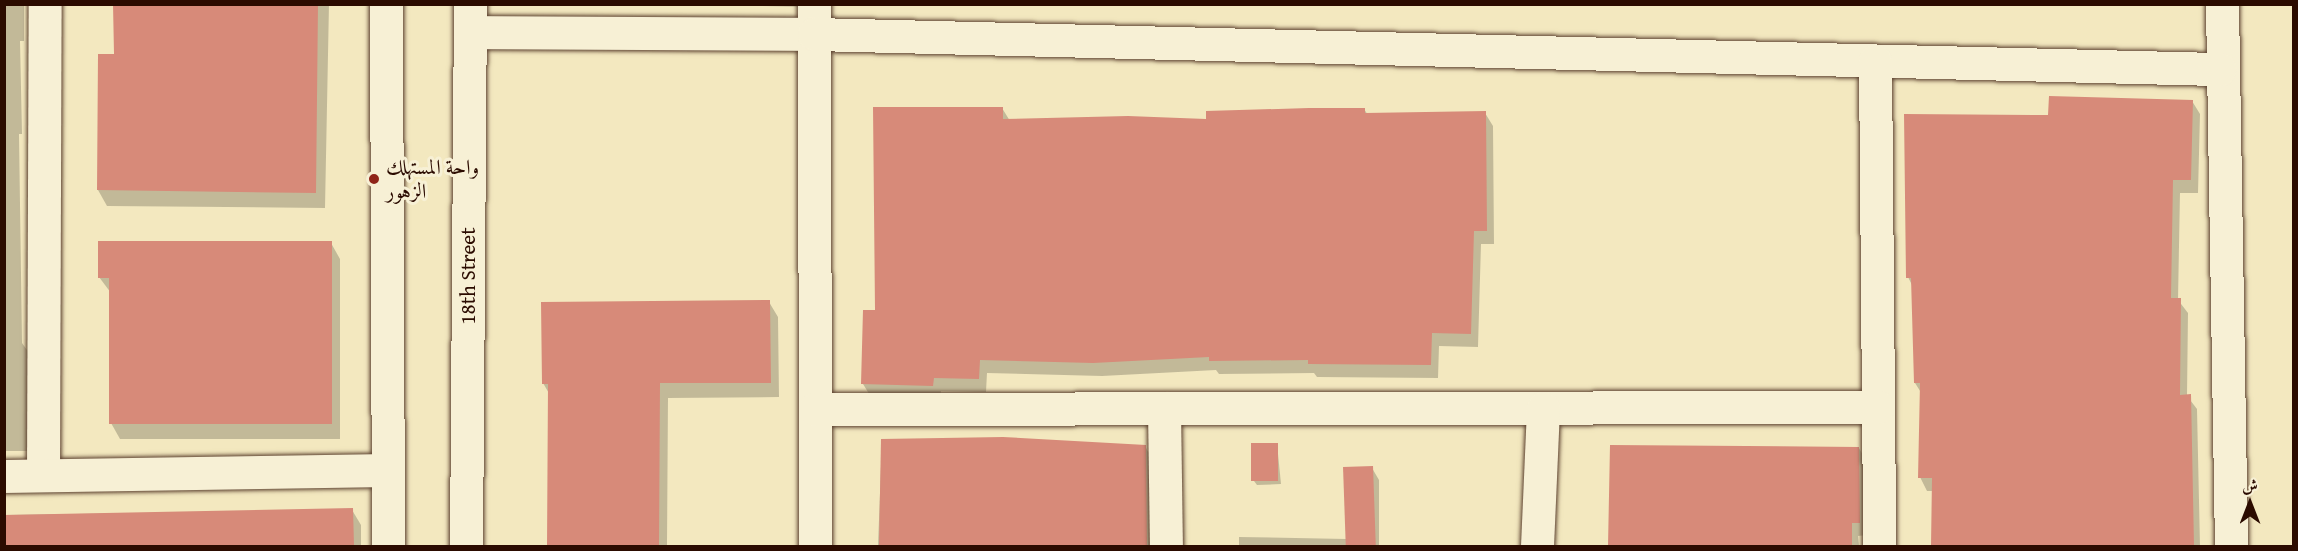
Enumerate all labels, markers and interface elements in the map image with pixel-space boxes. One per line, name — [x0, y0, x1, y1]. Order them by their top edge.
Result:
place label: واحة المستهلك الزهور — [386, 154, 479, 204]
marker: واحة المستهلك الزهور — [367, 172, 381, 186]
street label: 18th Street — [455, 227, 481, 325]
north arrow — [2220, 473, 2280, 533]
text: ش — [2242, 473, 2258, 497]

